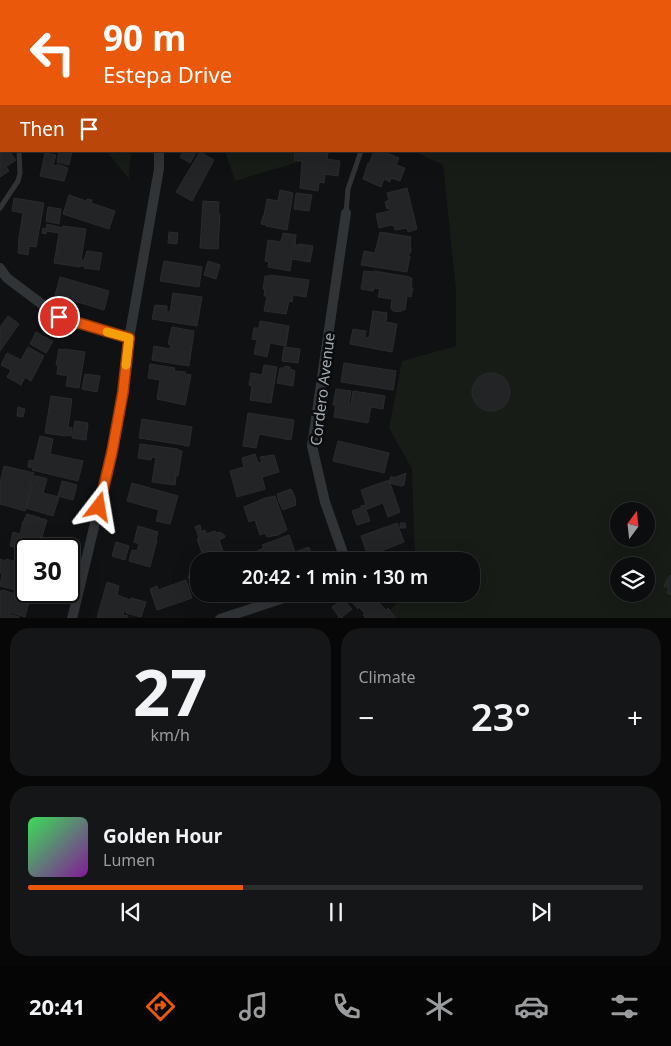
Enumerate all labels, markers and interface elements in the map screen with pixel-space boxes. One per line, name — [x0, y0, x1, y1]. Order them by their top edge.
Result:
text: 90 m — [103, 14, 186, 61]
icon: left — [20, 20, 85, 85]
text: Estepa Drive — [103, 59, 232, 89]
icon: arrive — [75, 115, 103, 143]
text: Then — [20, 116, 65, 142]
pin — [38, 296, 80, 338]
icon: arrive — [45, 303, 73, 331]
street label: Cordero Avenue — [305, 331, 339, 447]
position arrow — [72, 480, 124, 532]
north arrow — [610, 502, 655, 548]
map controls — [610, 502, 655, 602]
speed limit sign: 30 — [15, 538, 80, 603]
button: layers — [610, 557, 655, 602]
text: 20:42 · 1 min · 130 m — [242, 564, 428, 590]
text: 27 — [133, 647, 207, 735]
text: Climate — [359, 666, 416, 688]
text: 23° — [471, 690, 531, 742]
text: − — [359, 698, 375, 736]
text: + — [627, 698, 643, 736]
text: km/h — [151, 724, 190, 746]
text: Golden Hour — [103, 823, 222, 849]
text: Lumen — [103, 849, 155, 871]
icon: previous — [117, 898, 145, 926]
icon: pause — [322, 898, 350, 926]
icon: next — [527, 898, 555, 926]
icon: directions — [143, 989, 178, 1024]
icon: music — [236, 989, 271, 1024]
icon: phone — [329, 989, 364, 1024]
icon: climate — [422, 989, 457, 1024]
icon: car — [514, 989, 549, 1024]
icon: filters — [607, 989, 642, 1024]
text: 20:41 — [29, 991, 85, 1021]

